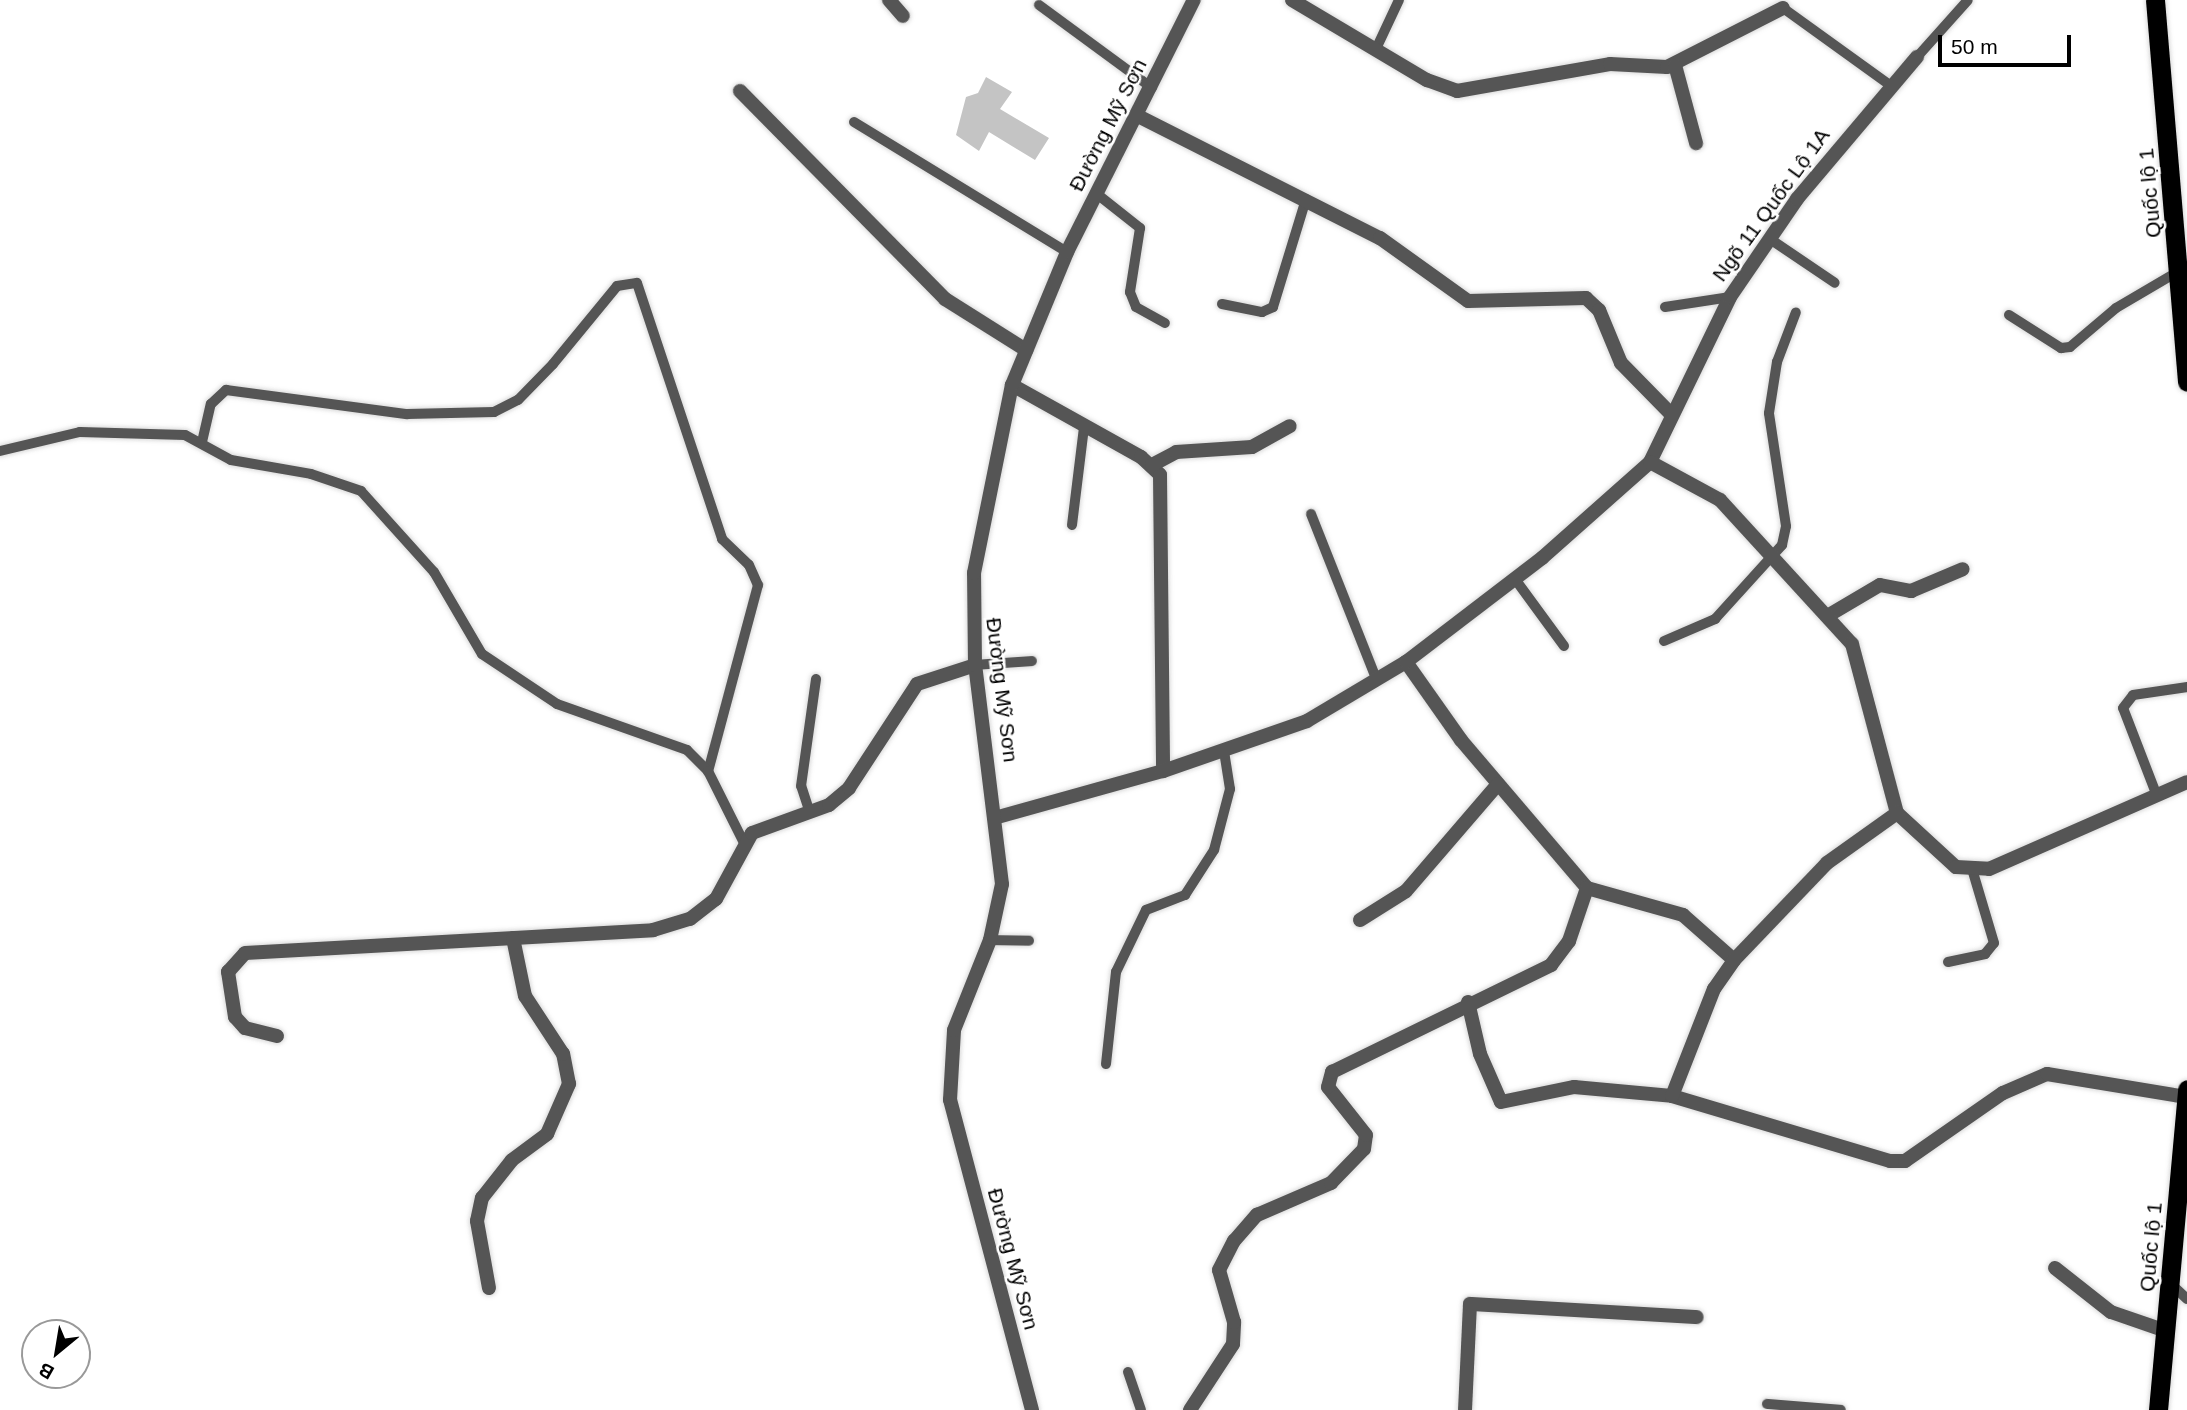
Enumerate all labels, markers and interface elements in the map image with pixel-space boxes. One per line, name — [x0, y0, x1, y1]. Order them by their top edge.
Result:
scale bar — [1942, 21, 2075, 65]
text: 50 m — [1951, 35, 1998, 58]
street label: Đường Mỹ Sơn — [1064, 54, 1152, 196]
street label: Ngõ 11 Quốc Lộ 1A — [1707, 124, 1835, 286]
street label: Quốc lộ 1 — [2134, 147, 2166, 239]
street label: Đường Mỹ Sơn — [981, 616, 1023, 764]
street label: Đường Mỹ Sơn — [982, 1185, 1044, 1333]
street label: Quốc lộ 1 — [2135, 1201, 2167, 1293]
north arrow — [21, 1319, 91, 1389]
text: B — [35, 1358, 57, 1383]

